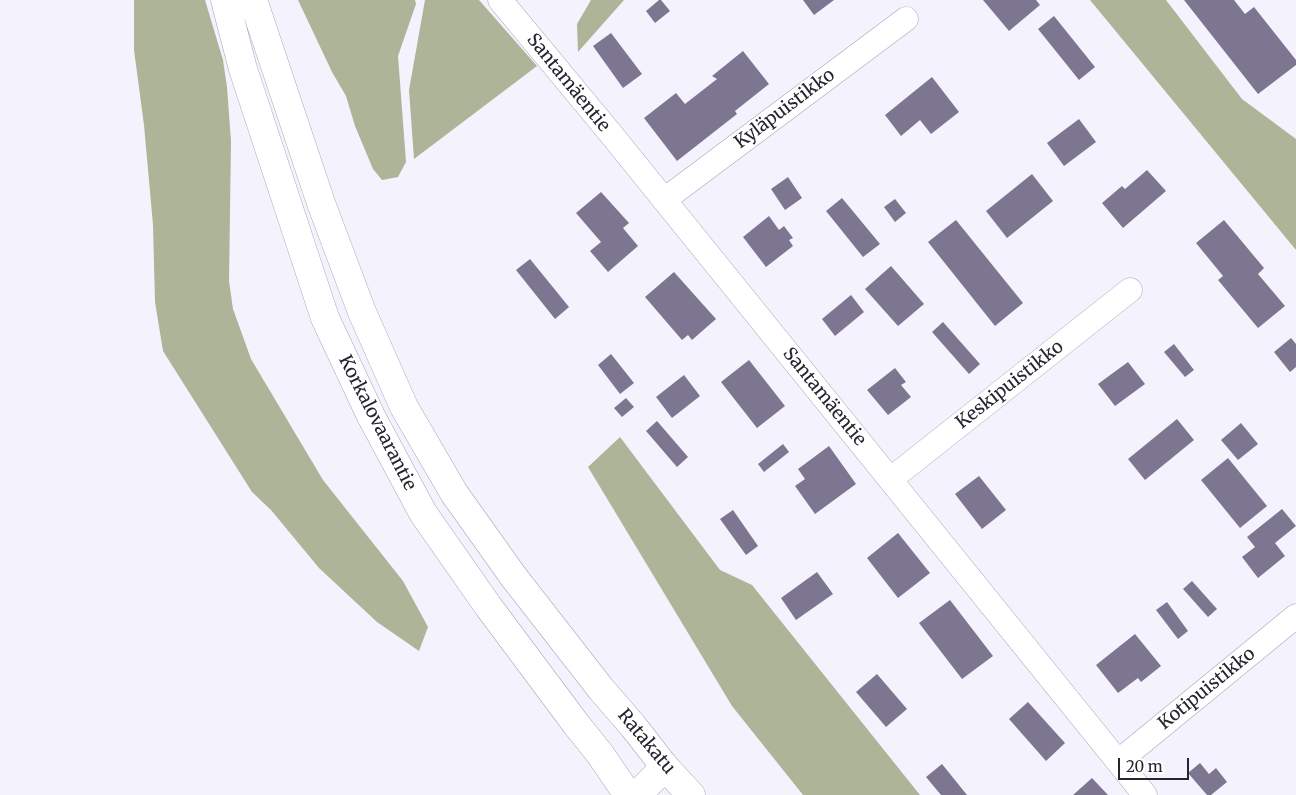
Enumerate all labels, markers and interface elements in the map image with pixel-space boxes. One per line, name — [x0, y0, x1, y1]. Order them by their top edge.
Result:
street label: Santamäentie — [522, 30, 614, 136]
street label: Kyläpuistikko — [731, 64, 839, 154]
street label: Keskipuistikko — [952, 336, 1068, 434]
street label: Santamäentie — [778, 344, 870, 450]
street label: Korkalovaarantie — [334, 352, 420, 494]
street label: Kotipuistikko — [1154, 643, 1260, 735]
street label: Ratakatu — [613, 705, 679, 779]
scale bar — [1121, 748, 1192, 780]
text: 20 m — [1126, 757, 1163, 776]

